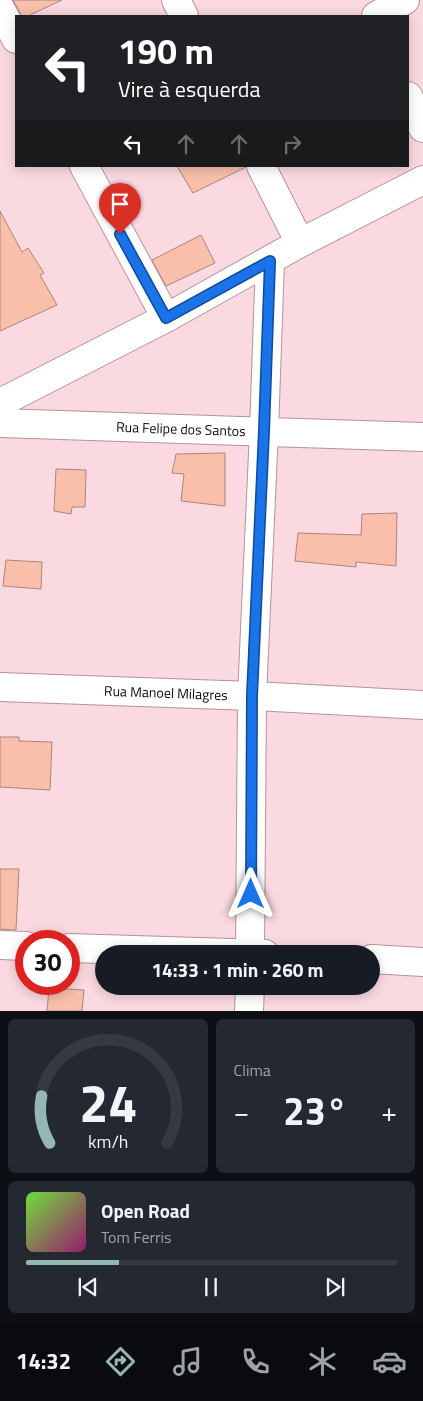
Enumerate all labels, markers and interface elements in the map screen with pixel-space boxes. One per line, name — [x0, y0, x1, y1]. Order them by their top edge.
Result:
text: 190 m — [118, 24, 214, 78]
icon: left — [35, 35, 100, 100]
text: Vire à esquerda — [118, 72, 261, 106]
icon: left — [119, 130, 147, 158]
icon: ahead — [172, 130, 200, 158]
icon: ahead — [225, 130, 253, 158]
icon: right — [278, 130, 306, 158]
pin — [99, 183, 141, 234]
icon: arrive — [106, 190, 134, 218]
street label: Rua Felipe dos Santos — [116, 416, 246, 441]
street label: Rua Manoel Milagres — [104, 680, 228, 705]
position arrow — [224, 867, 276, 919]
speed limit sign: 30 — [15, 930, 80, 995]
text: 14:33 · 1 min · 260 m — [151, 955, 324, 984]
text: Clima — [234, 1058, 271, 1082]
text: 24 — [79, 1063, 137, 1142]
text: 23° — [283, 1082, 347, 1140]
text: − — [234, 1090, 249, 1133]
text: + — [381, 1090, 397, 1133]
text: km/h — [88, 1128, 128, 1155]
text: Open Road — [101, 1196, 190, 1225]
text: Tom Ferris — [101, 1225, 172, 1249]
icon: previous — [74, 1273, 102, 1301]
icon: pause — [197, 1273, 225, 1301]
icon: next — [321, 1273, 349, 1301]
text: 14:32 — [16, 1344, 71, 1378]
icon: directions — [103, 1344, 138, 1379]
icon: music — [170, 1344, 205, 1379]
icon: phone — [238, 1344, 273, 1379]
icon: climate — [305, 1344, 340, 1379]
icon: car — [372, 1344, 407, 1379]

